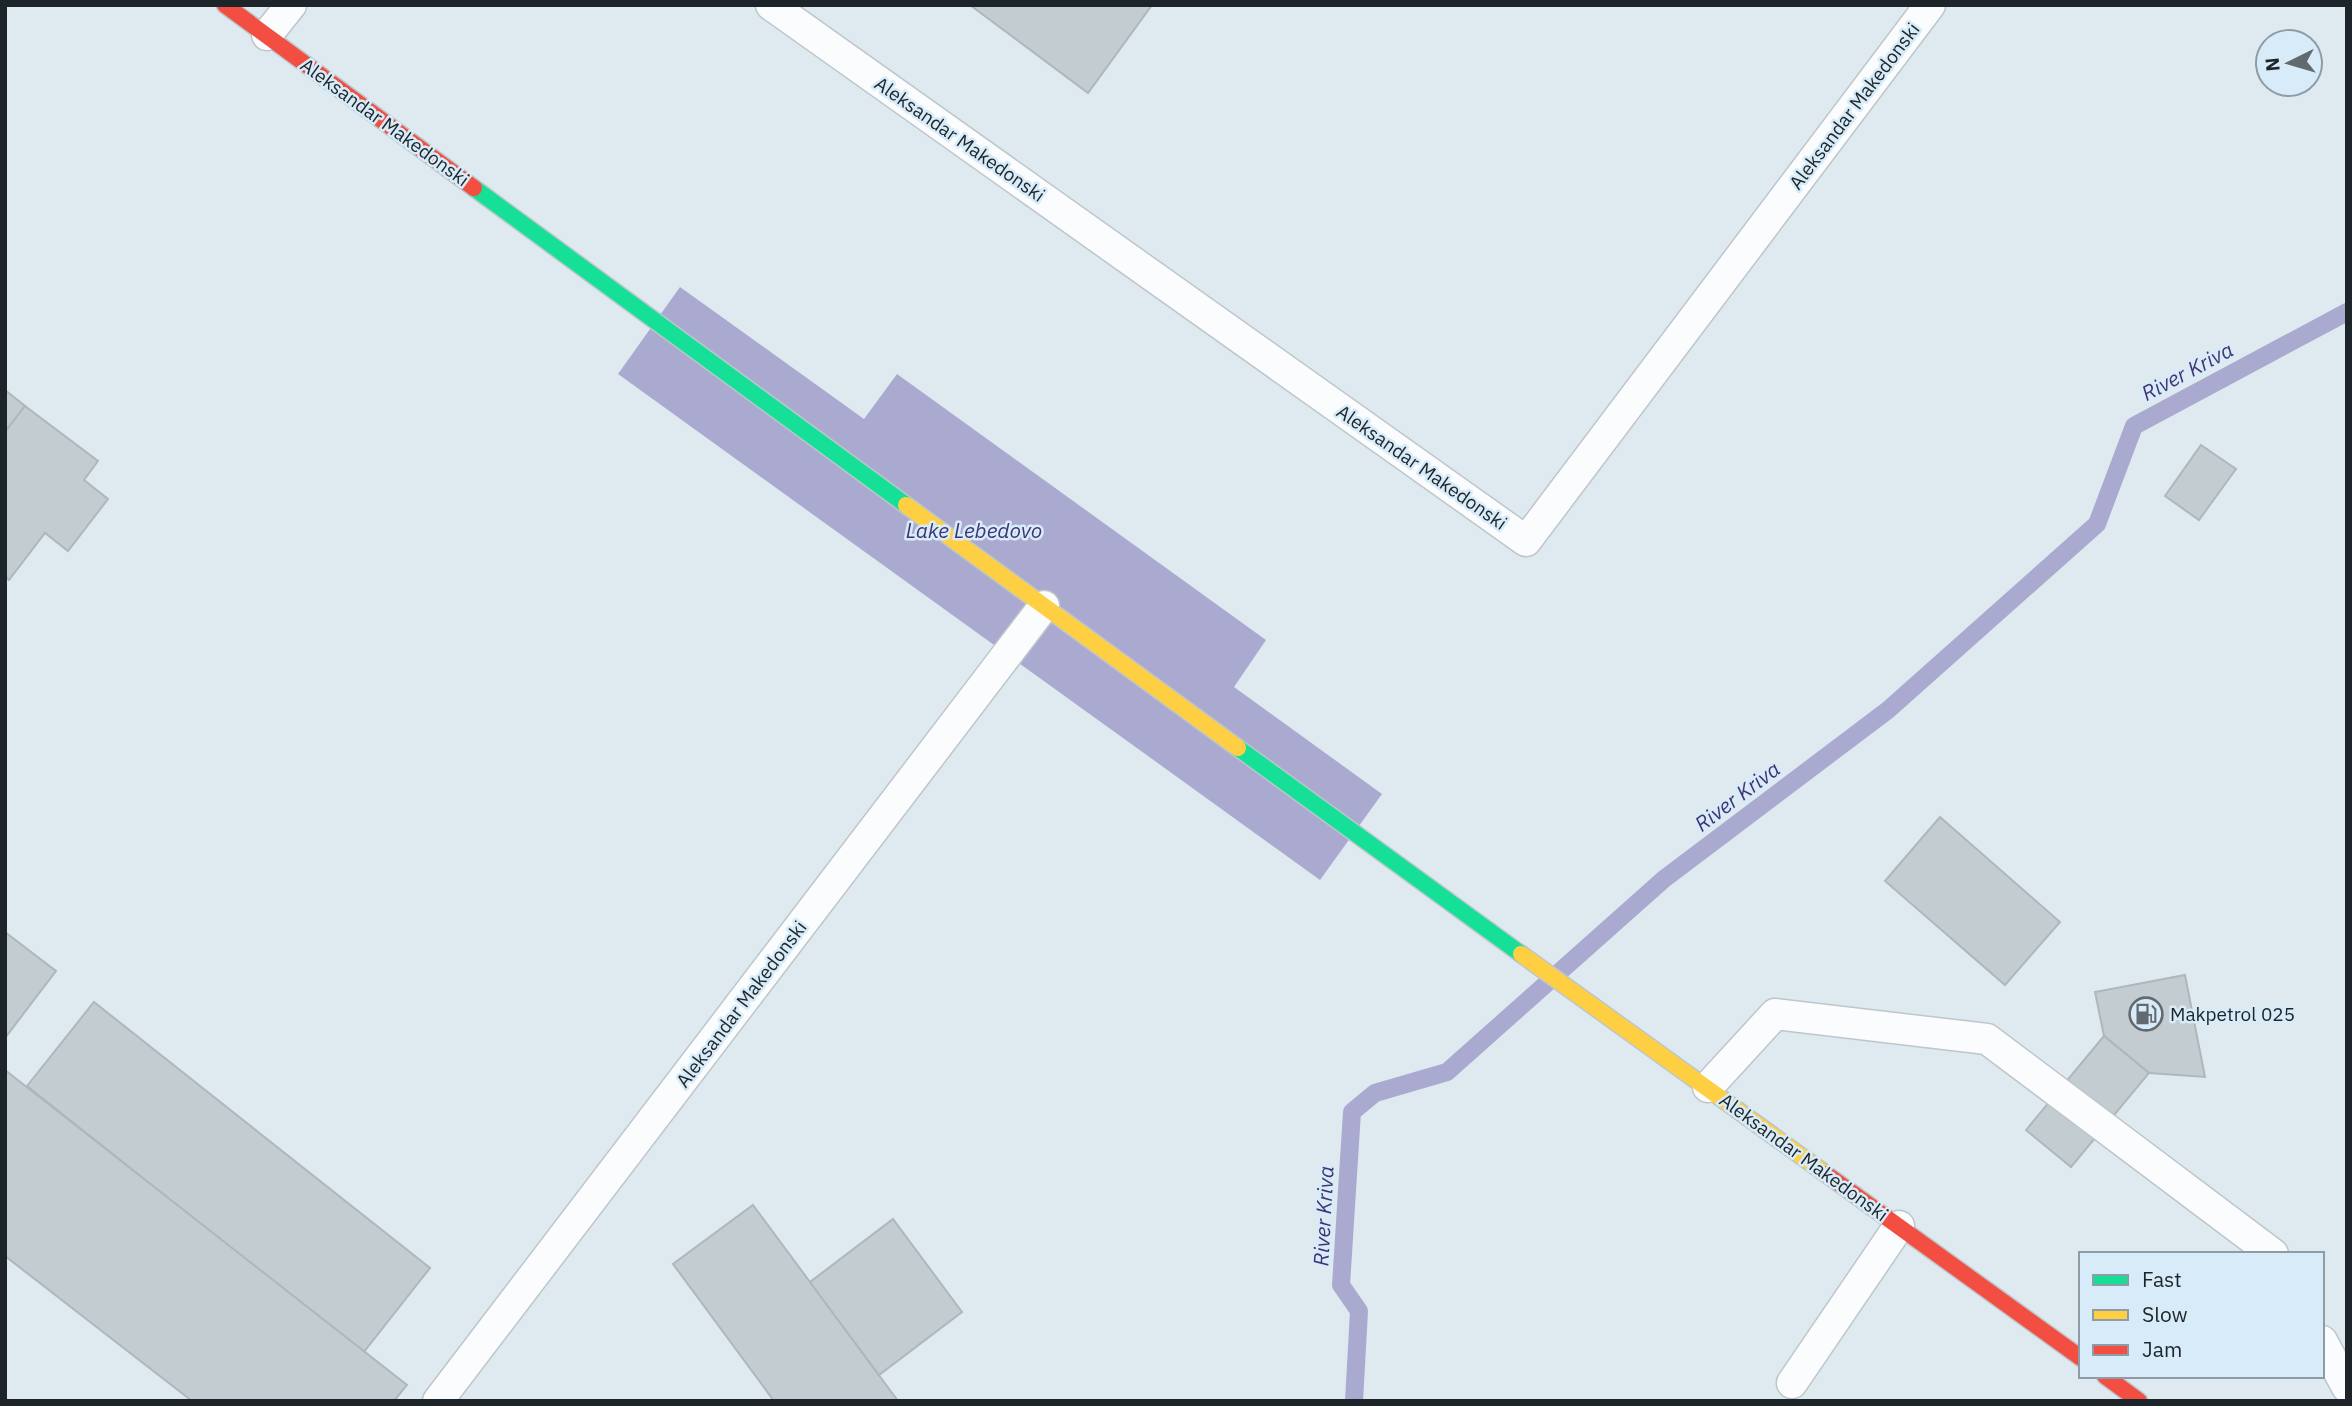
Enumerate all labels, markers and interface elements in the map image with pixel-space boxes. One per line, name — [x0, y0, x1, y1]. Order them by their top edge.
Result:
street label: Aleksandar Makedonski — [1783, 18, 1925, 194]
north arrow — [2254, 28, 2324, 98]
street label: Aleksandar Makedonski — [296, 53, 474, 191]
text: N — [2260, 57, 2285, 72]
street label: Aleksandar Makedonski — [870, 71, 1050, 207]
water label: River Kriva — [2136, 335, 2238, 407]
street label: Aleksandar Makedonski — [1332, 399, 1512, 535]
water label: Lake Lebedovo — [906, 516, 1042, 544]
water label: River Kriva — [1689, 755, 1785, 837]
street label: Aleksandar Makedonski — [670, 916, 812, 1092]
fuel station icon: Makpetrol 025 — [2127, 995, 2165, 1033]
place label: Makpetrol 025 — [2170, 1002, 2295, 1026]
street label: Aleksandar Makedonski — [1715, 1088, 1893, 1226]
water label: River Kriva — [1306, 1165, 1340, 1267]
legend — [2079, 1252, 2324, 1378]
text: Fast — [2142, 1265, 2182, 1293]
text: Slow — [2142, 1300, 2188, 1328]
text: Jam — [2142, 1335, 2182, 1363]

